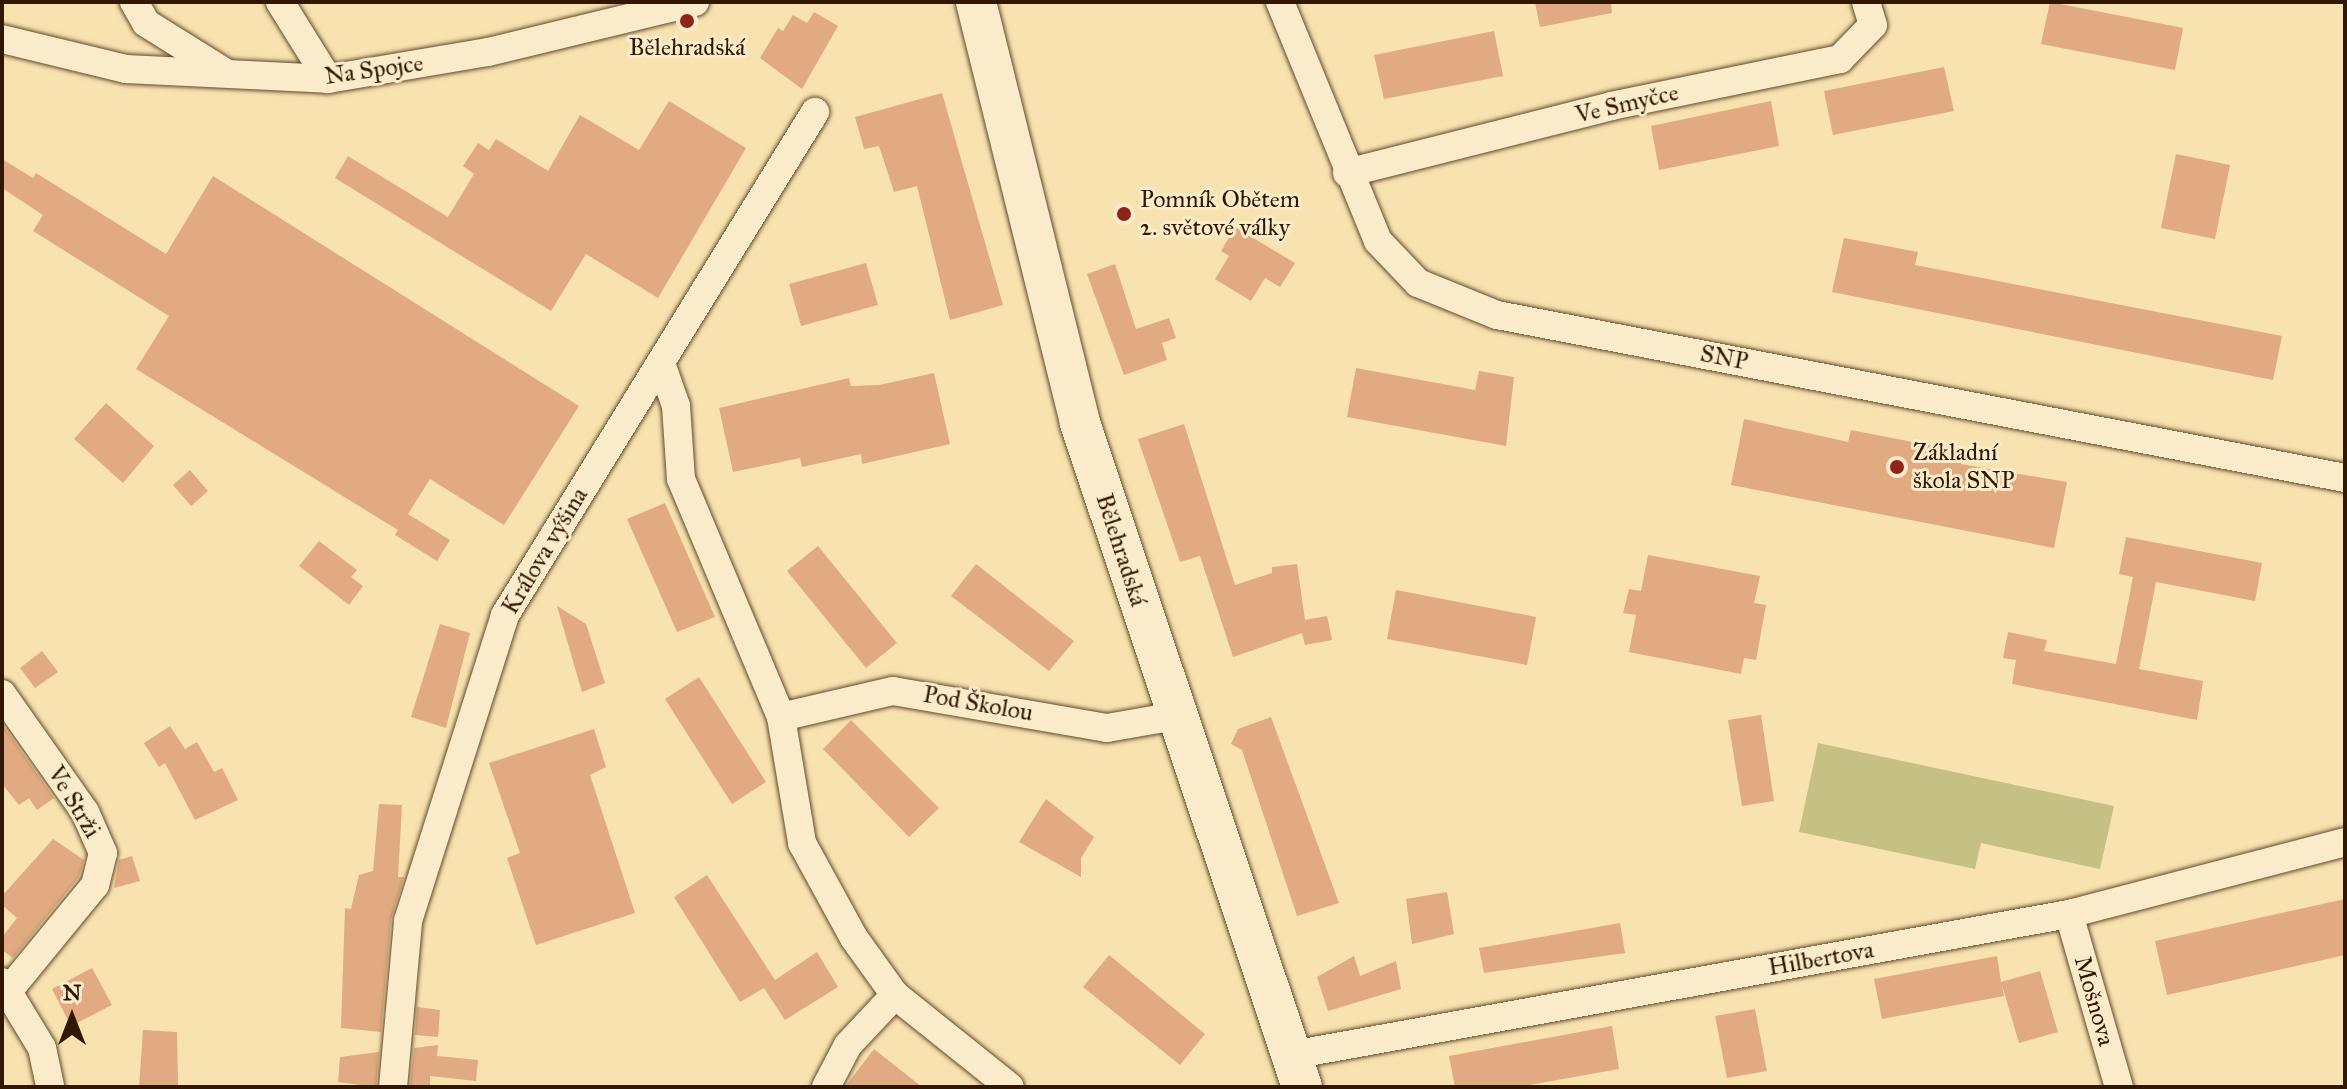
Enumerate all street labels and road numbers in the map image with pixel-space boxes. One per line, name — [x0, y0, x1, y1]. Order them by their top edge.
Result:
street label: Na Spojce — [323, 49, 425, 91]
street label: Ve Smyčce — [1573, 78, 1681, 130]
street label: SNP — [1698, 339, 1750, 377]
street label: Králova výšina — [496, 482, 594, 620]
street label: Bělehradská — [1089, 490, 1153, 610]
street label: Pod Školou — [921, 680, 1035, 728]
street label: Ve Strži — [41, 761, 107, 843]
street label: Hilbertova — [1766, 936, 1876, 982]
street label: Mošnova — [2067, 953, 2121, 1049]

